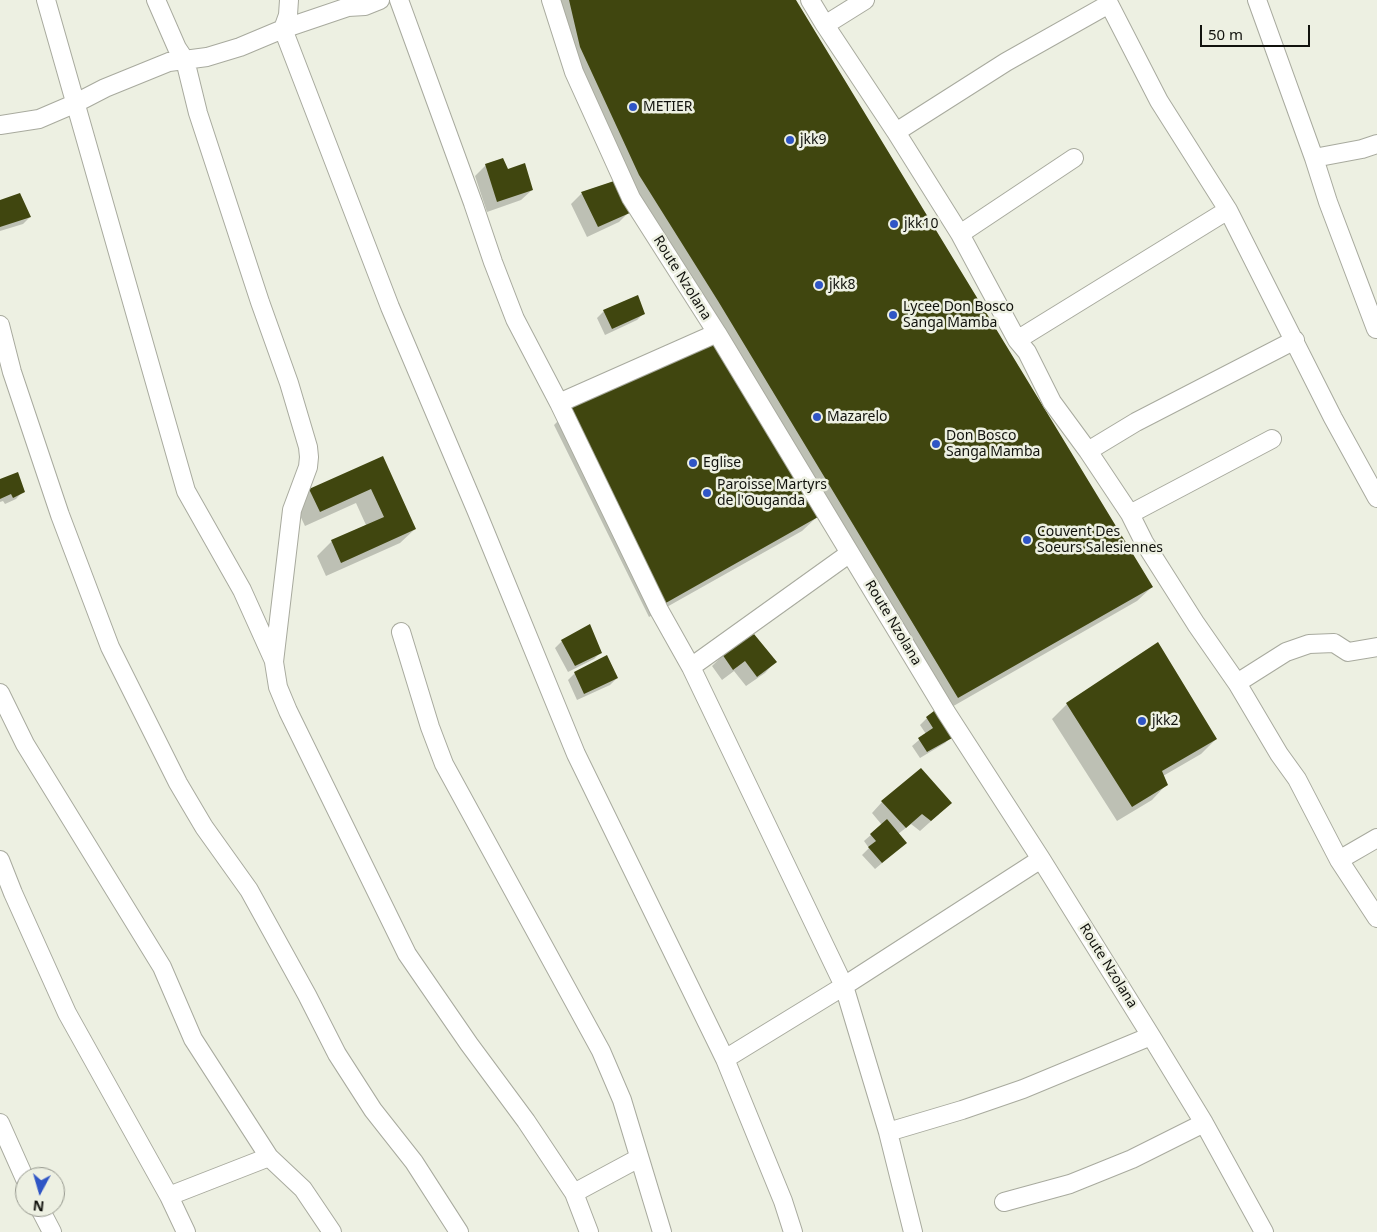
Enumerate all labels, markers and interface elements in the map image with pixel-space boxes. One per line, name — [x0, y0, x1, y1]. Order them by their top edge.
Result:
scale bar — [1202, 15, 1312, 47]
text: 50 m — [1208, 24, 1243, 44]
place label: METIER — [643, 99, 693, 115]
marker: METIER — [627, 101, 639, 113]
place label: jkk9 — [800, 132, 827, 148]
marker: jkk9 — [784, 134, 796, 146]
place label: jkk10 — [904, 216, 939, 232]
marker: jkk10 — [888, 218, 900, 230]
street label: Route Nzolana — [649, 233, 715, 323]
place label: jkk8 — [829, 277, 856, 293]
marker: jkk8 — [813, 279, 825, 291]
place label: Lycee Don Bosco Sanga Mamba — [903, 299, 1014, 332]
marker: Lycee Don Bosco Sanga Mamba — [887, 309, 899, 321]
place label: Mazarelo — [827, 409, 887, 425]
marker: Mazarelo — [811, 411, 823, 423]
place label: Don Bosco Sanga Mamba — [946, 428, 1040, 461]
marker: Don Bosco Sanga Mamba — [930, 438, 942, 450]
place label: Eglise — [703, 455, 741, 471]
marker: Eglise — [687, 457, 699, 469]
place label: Paroisse Martyrs de l'Ouganda — [717, 477, 827, 510]
marker: Paroisse Martyrs de l'Ouganda — [701, 487, 713, 499]
place label: Couvent Des Soeurs Salesiennes — [1037, 524, 1163, 556]
marker: Couvent Des Soeurs Salesiennes — [1021, 534, 1033, 546]
street label: Route Nzolana — [861, 577, 925, 669]
place label: jkk2 — [1152, 713, 1179, 729]
marker: jkk2 — [1136, 715, 1148, 727]
street label: Route Nzolana — [1075, 921, 1141, 1011]
north arrow — [15, 1167, 65, 1217]
text: N — [32, 1196, 45, 1216]

